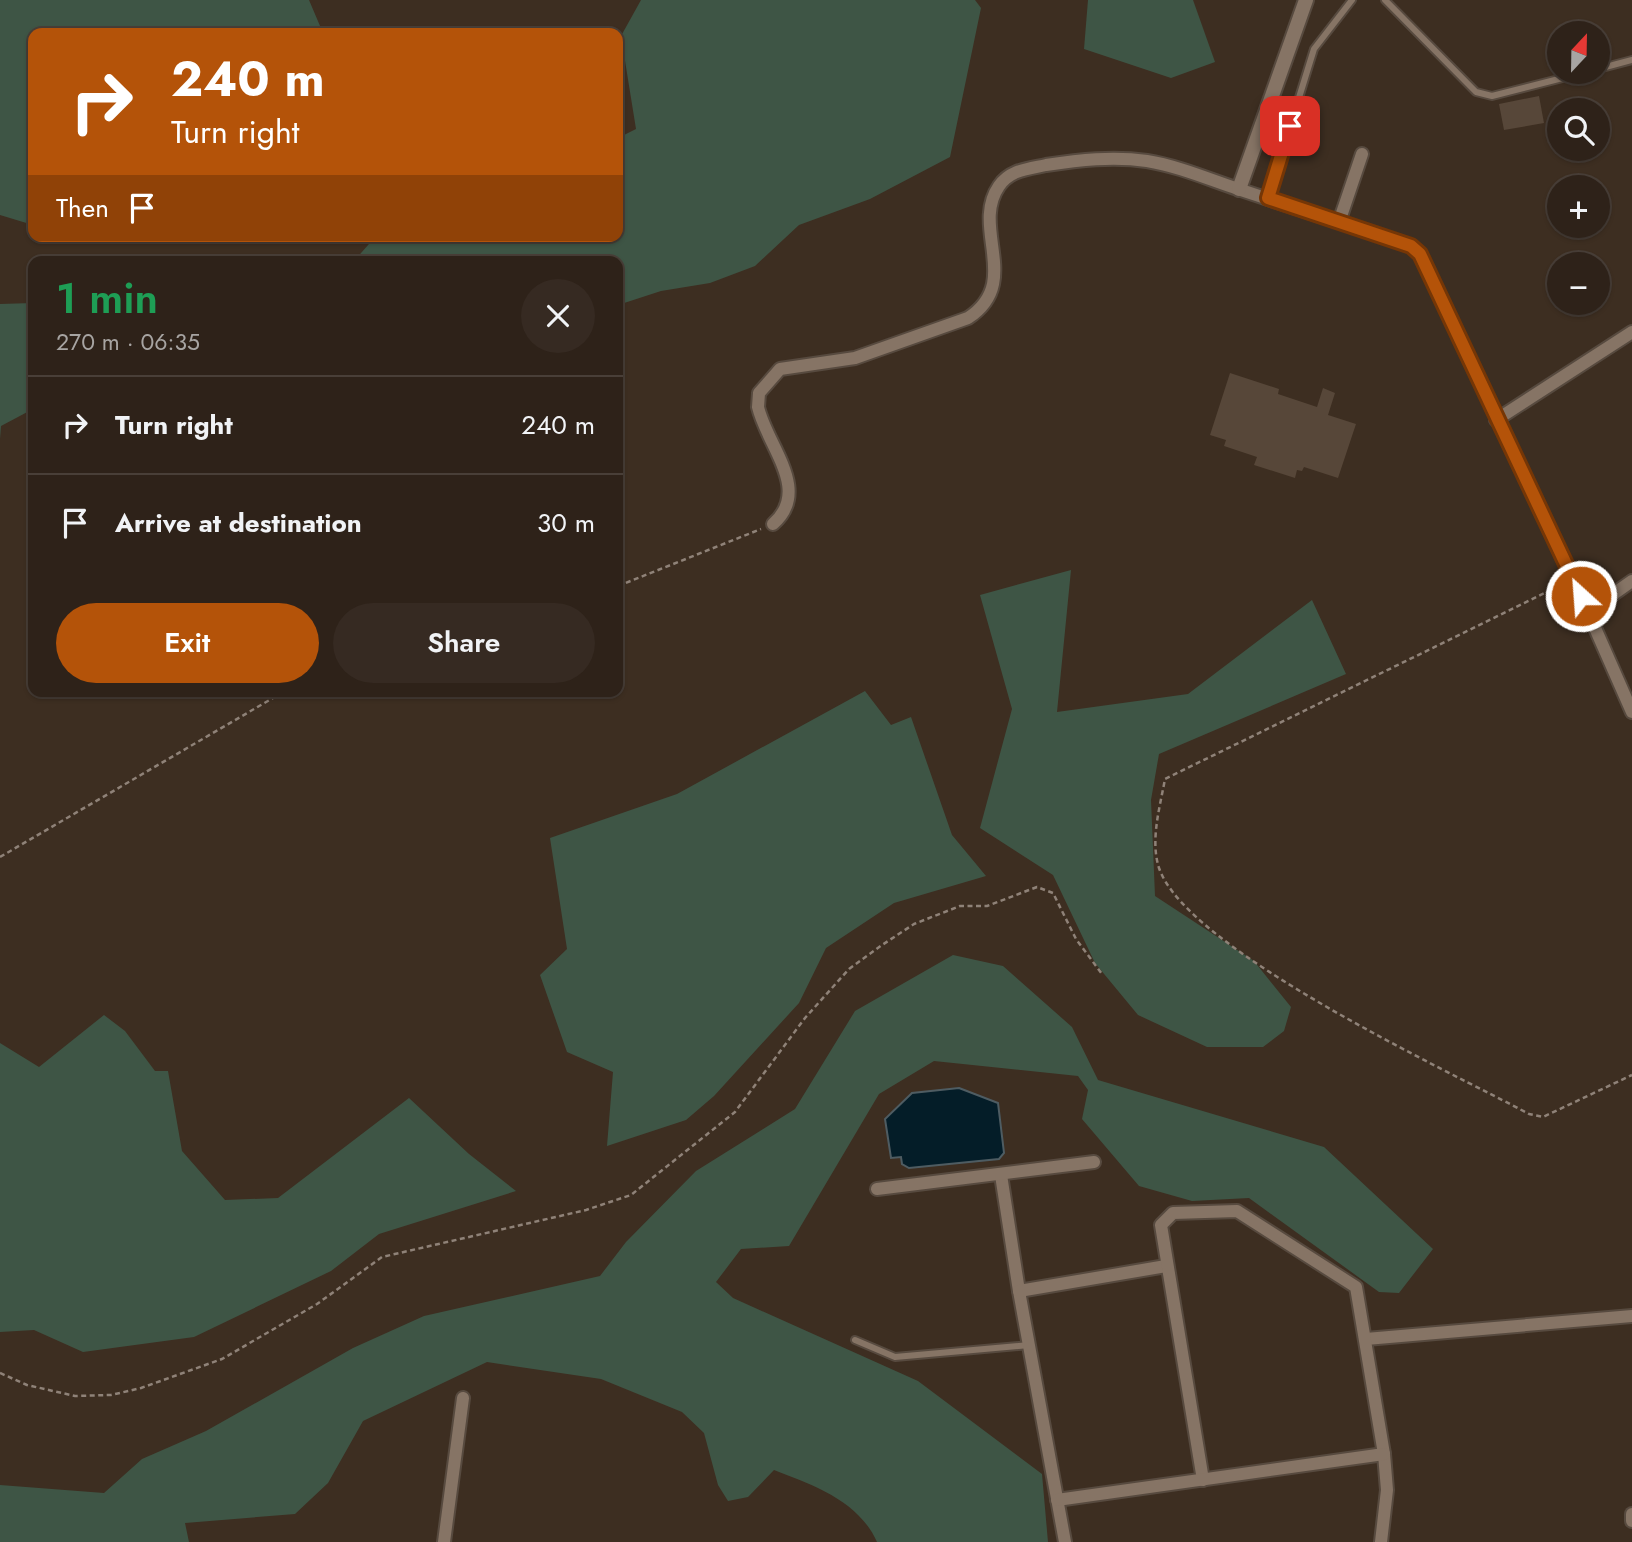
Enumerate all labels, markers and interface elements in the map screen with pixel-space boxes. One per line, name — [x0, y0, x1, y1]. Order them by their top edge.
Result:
north arrow — [1547, 21, 1610, 84]
map controls — [1547, 21, 1610, 315]
text: 240 m — [171, 44, 325, 114]
icon: right — [56, 56, 147, 147]
pin — [1260, 96, 1320, 156]
button: search — [1547, 98, 1610, 161]
icon: arrive — [1271, 107, 1309, 145]
text: Turn right — [171, 109, 300, 155]
button: + — [1547, 175, 1610, 238]
text: Then — [56, 189, 109, 227]
icon: arrive — [123, 189, 161, 227]
button: − — [1547, 252, 1610, 315]
text: 1 min — [56, 268, 158, 329]
button: close — [521, 279, 595, 353]
text: 270 m · 06:35 — [56, 325, 200, 359]
icon: right — [56, 406, 94, 444]
text: Turn right — [115, 406, 233, 444]
text: 240 m — [521, 406, 595, 444]
icon: arrive — [56, 504, 94, 542]
text: Arrive at destination — [115, 504, 362, 542]
text: 30 m — [537, 504, 595, 542]
position arrow — [1544, 559, 1618, 633]
button: Exit — [56, 603, 319, 683]
button: Share — [333, 603, 595, 683]

